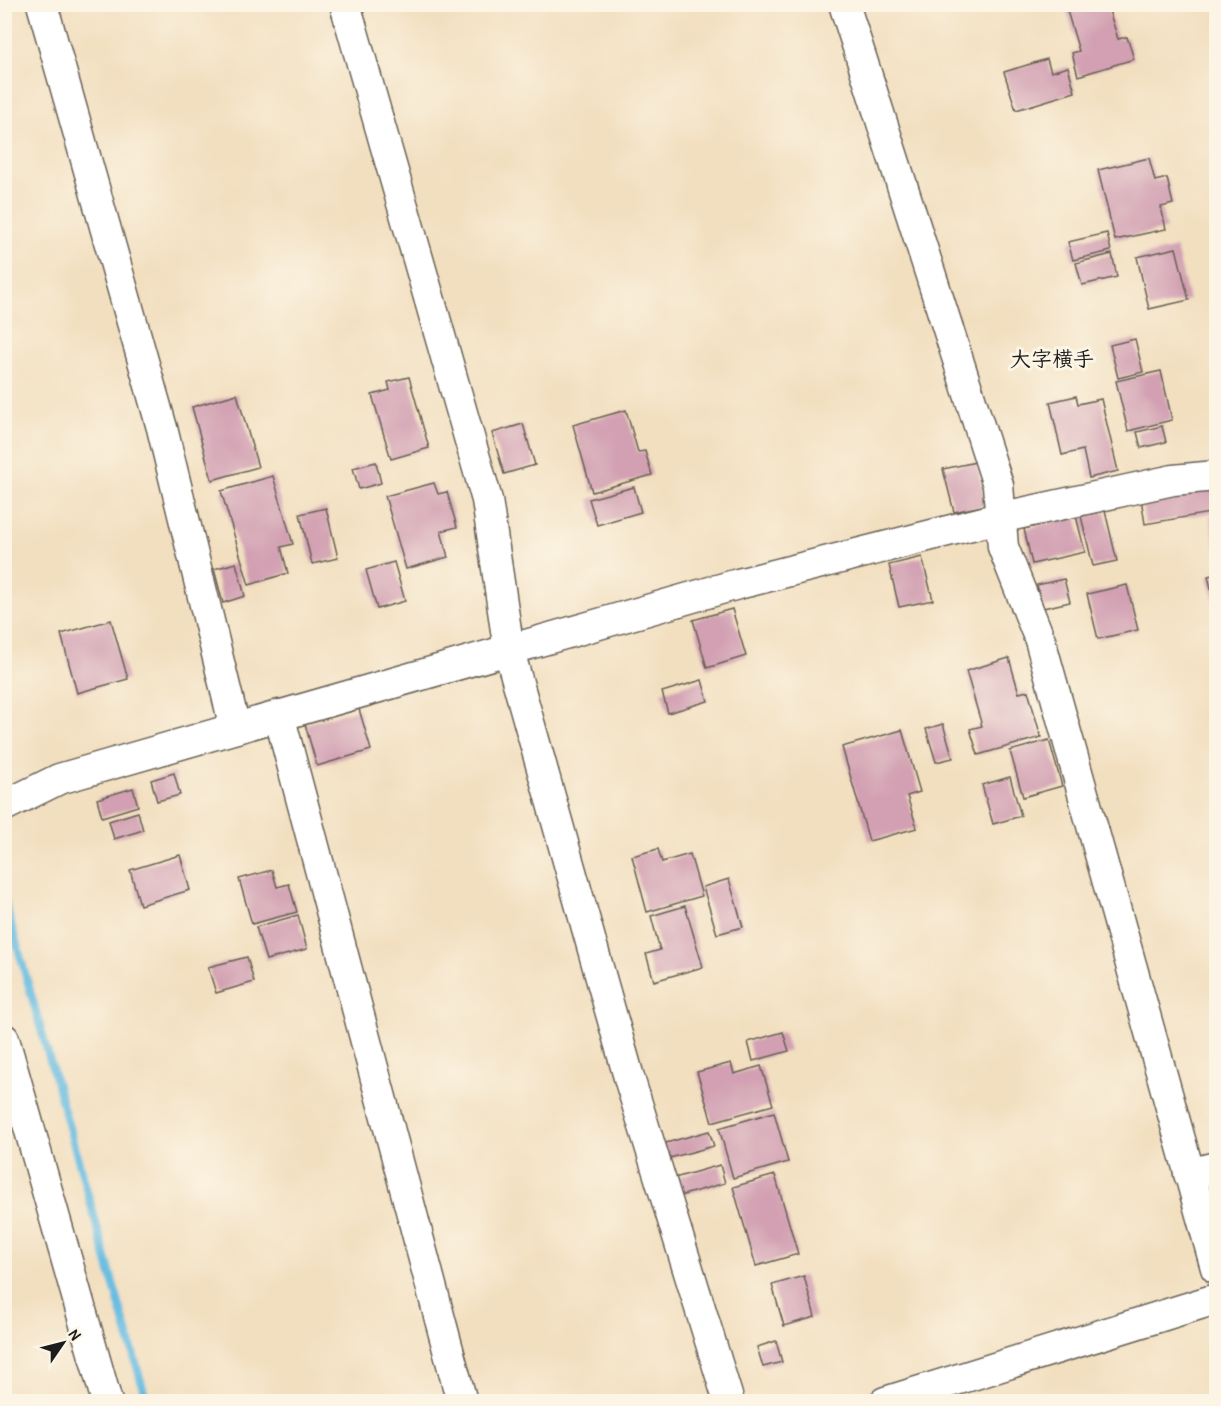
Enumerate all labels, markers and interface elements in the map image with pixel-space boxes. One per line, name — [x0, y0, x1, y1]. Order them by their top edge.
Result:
district label: 大字横手 — [1010, 344, 1094, 373]
north arrow — [33, 1313, 93, 1373]
text: N — [64, 1325, 87, 1345]

